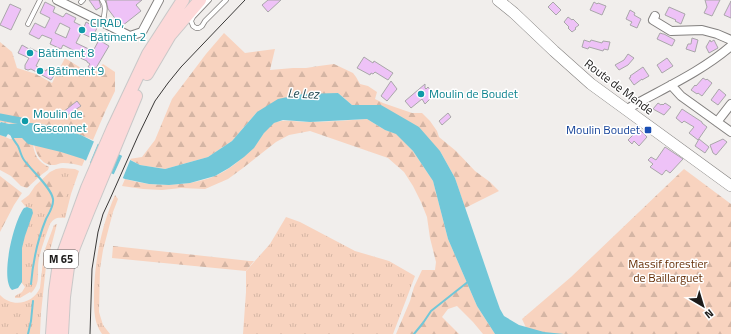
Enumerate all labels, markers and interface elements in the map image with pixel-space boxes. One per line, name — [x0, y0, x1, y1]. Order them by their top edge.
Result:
place label: CIRAD, Bâtiment 2 — [90, 13, 146, 46]
marker: CIRAD, Bâtiment 2 — [77, 25, 87, 35]
place label: Bâtiment 8 — [38, 43, 95, 62]
marker: Bâtiment 8 — [25, 48, 35, 58]
street label: Route de Mende — [580, 54, 658, 119]
place label: Bâtiment 9 — [48, 61, 105, 80]
marker: Bâtiment 9 — [35, 66, 45, 76]
water label: Le Lez — [287, 82, 321, 104]
place label: Moulin de Boudet — [429, 84, 519, 103]
marker: Moulin de Boudet — [416, 89, 426, 99]
place label: Moulin de Gasconnet — [33, 104, 87, 137]
marker: Moulin de Gasconnet — [20, 116, 30, 126]
place label: Moulin Boudet — [566, 120, 641, 139]
marker: Moulin Boudet — [643, 125, 653, 135]
road number: M 65 — [44, 250, 78, 268]
park label: Massif forestier de Baillarguet — [628, 254, 708, 287]
north arrow — [683, 286, 723, 326]
text: N — [701, 305, 717, 323]

